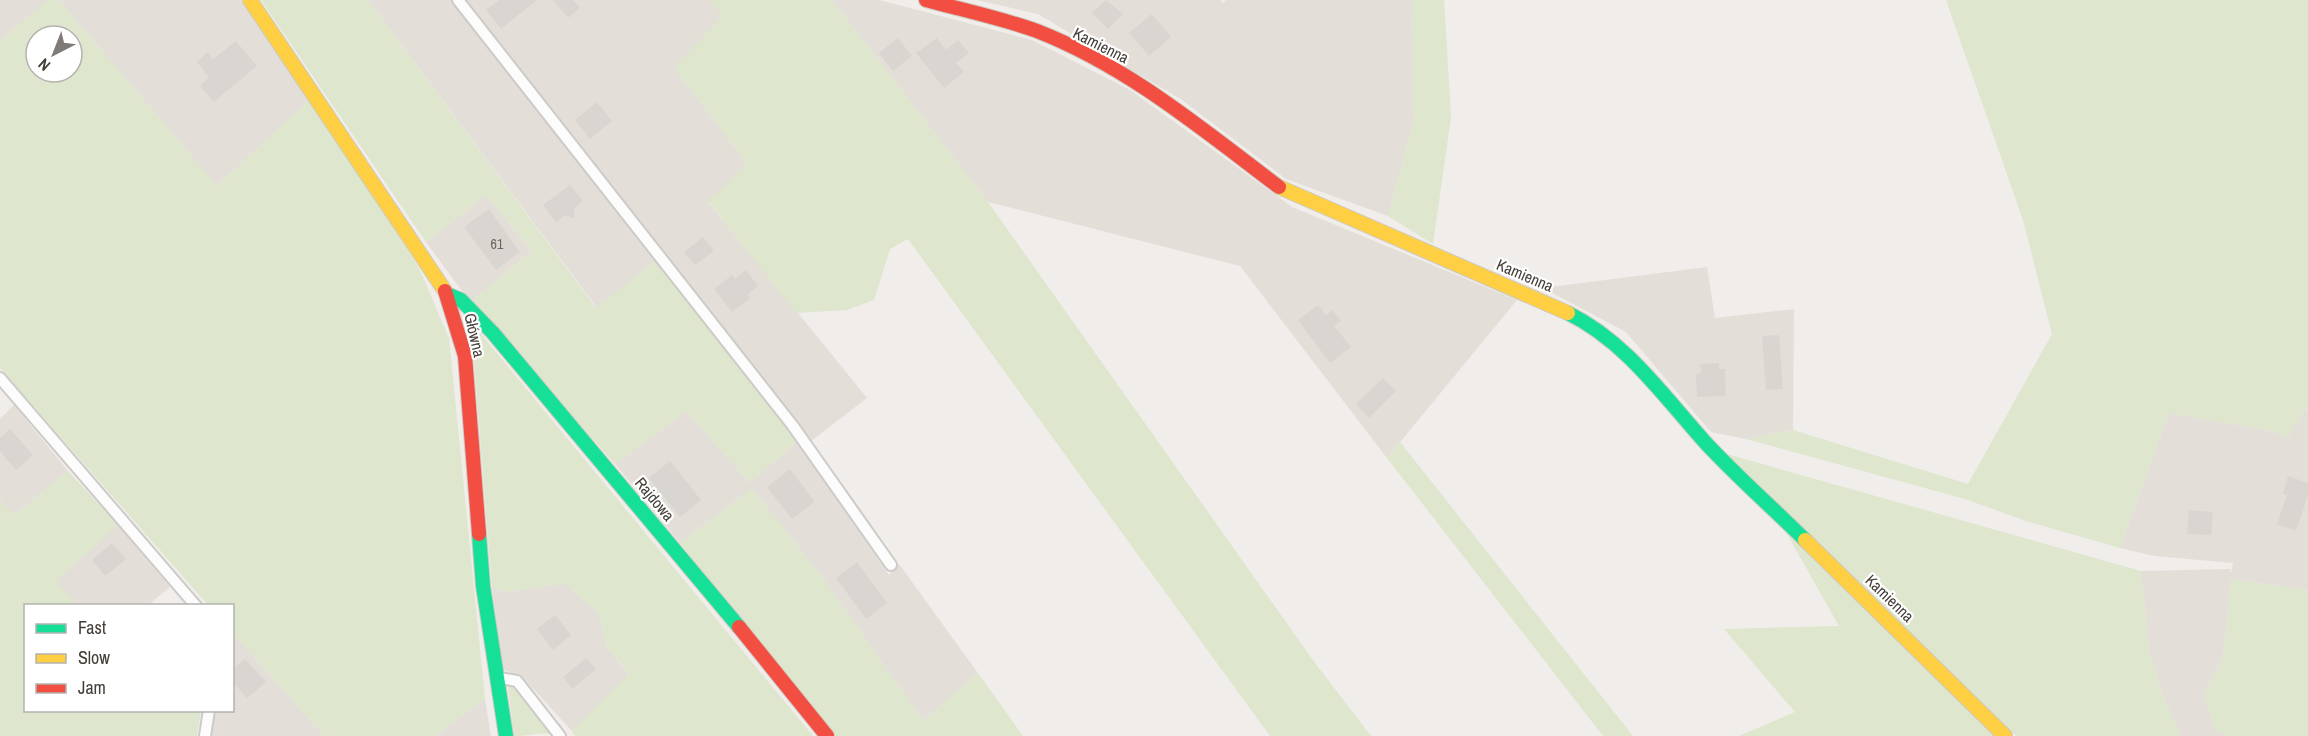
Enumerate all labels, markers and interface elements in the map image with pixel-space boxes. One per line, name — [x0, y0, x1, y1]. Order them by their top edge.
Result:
street label: Kamienna — [1069, 22, 1133, 69]
north arrow — [24, 24, 84, 84]
text: N — [33, 54, 55, 76]
house number: 61 — [491, 235, 504, 253]
street label: Kamienna — [1493, 253, 1557, 297]
street label: Główna — [459, 311, 491, 360]
street label: Rajdowa — [630, 472, 680, 526]
street label: Kamienna — [1861, 569, 1920, 627]
legend — [24, 604, 234, 712]
text: Fast — [78, 615, 106, 640]
text: Slow — [78, 645, 110, 670]
text: Jam — [78, 675, 106, 700]

